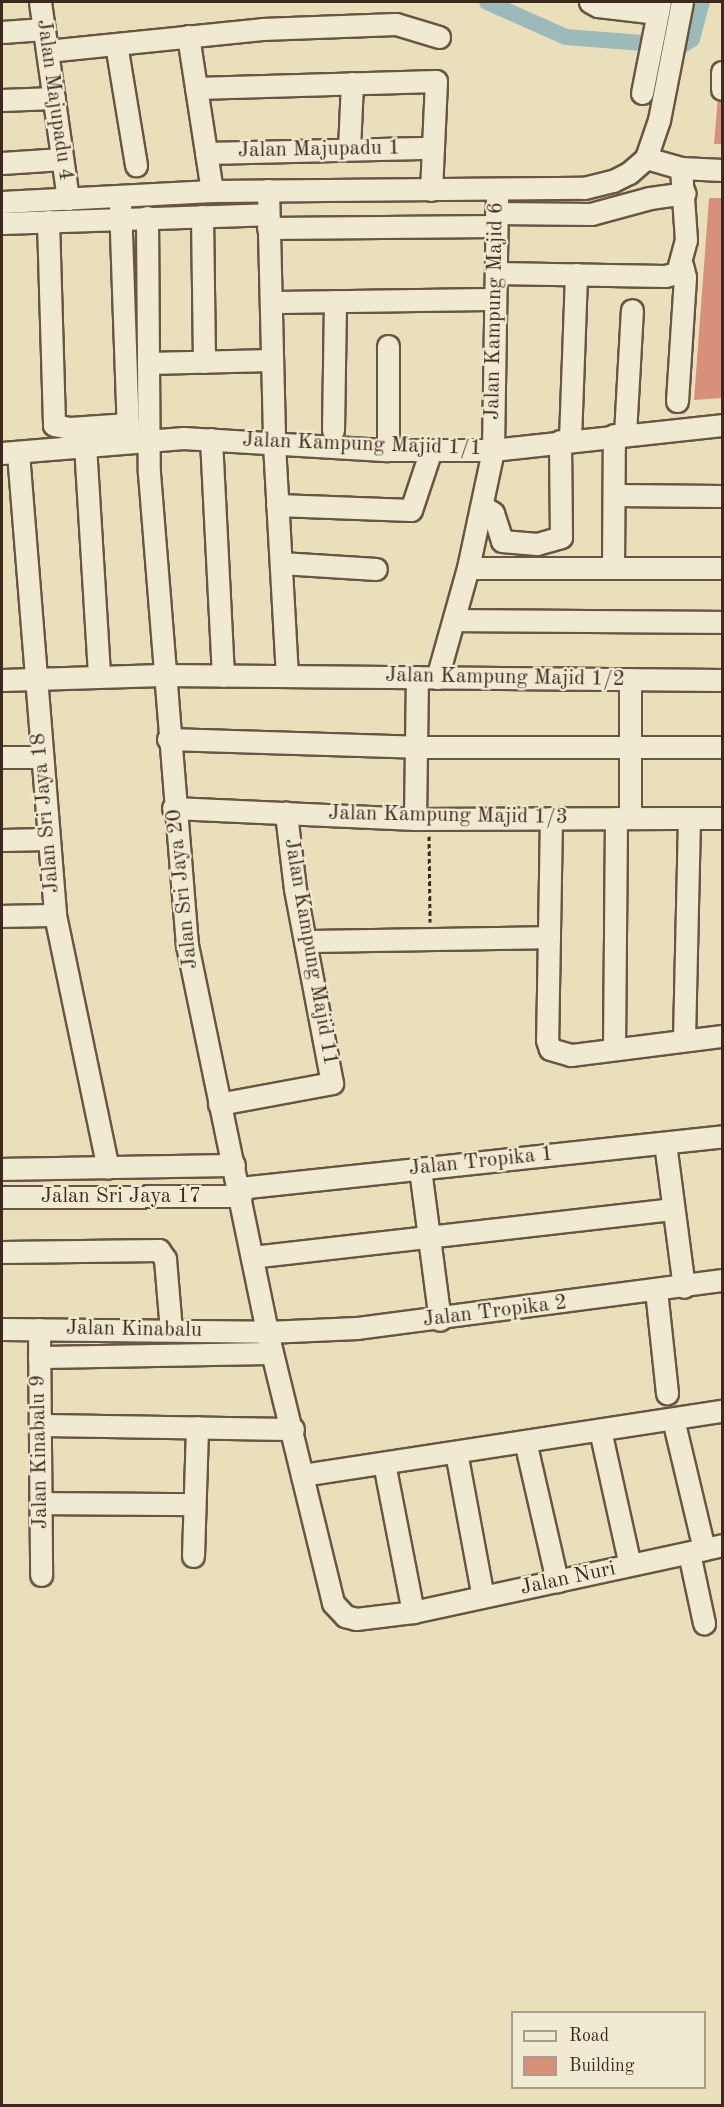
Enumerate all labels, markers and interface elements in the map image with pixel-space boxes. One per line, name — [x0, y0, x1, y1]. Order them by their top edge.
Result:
street label: Jalan Majupadu 4 — [30, 18, 78, 182]
street label: Jalan Majupadu 1 — [238, 136, 400, 164]
street label: Jalan Kampung Majid 6 — [481, 202, 509, 420]
street label: Jalan Kampung Majid 1/1 — [242, 428, 482, 462]
street label: Jalan Kampung Majid 1/2 — [385, 663, 625, 693]
street label: Jalan Sri Jaya 18 — [26, 732, 66, 894]
street label: Jalan Kampung Majid 1/3 — [328, 801, 568, 831]
street label: Jalan Sri Jaya 20 — [162, 808, 204, 970]
street label: Jalan Kampung Majid 11 — [278, 837, 342, 1067]
street label: Jalan Tropika 1 — [408, 1142, 554, 1182]
street label: Jalan Sri Jaya 17 — [41, 1184, 201, 1210]
street label: Jalan Tropika 2 — [422, 1291, 568, 1333]
street label: Jalan Kinabalu — [66, 1316, 202, 1344]
street label: Jalan Kinabalu 9 — [26, 1375, 54, 1529]
street label: Jalan Nuri — [518, 1557, 618, 1601]
legend — [511, 2011, 706, 2089]
text: Road — [569, 2027, 609, 2045]
text: Building — [569, 2057, 634, 2075]

